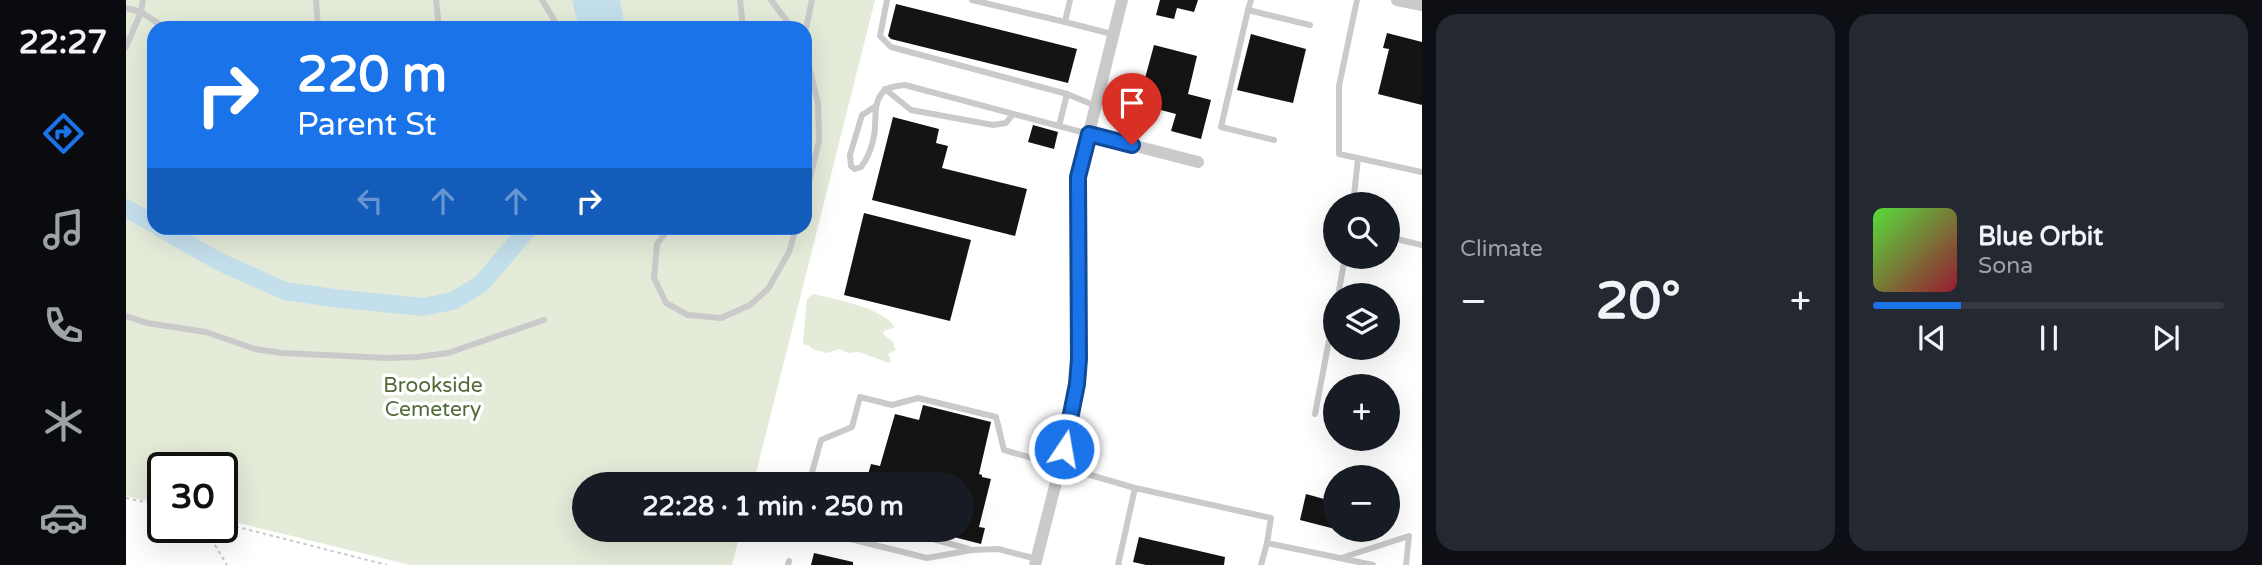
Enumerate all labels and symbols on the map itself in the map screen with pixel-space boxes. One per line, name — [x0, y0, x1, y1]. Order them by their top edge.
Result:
pin — [1102, 73, 1162, 145]
park label: Brookside Cemetery — [383, 373, 483, 422]
position arrow — [1027, 412, 1101, 486]
speed limit sign: 30 — [147, 452, 238, 543]

